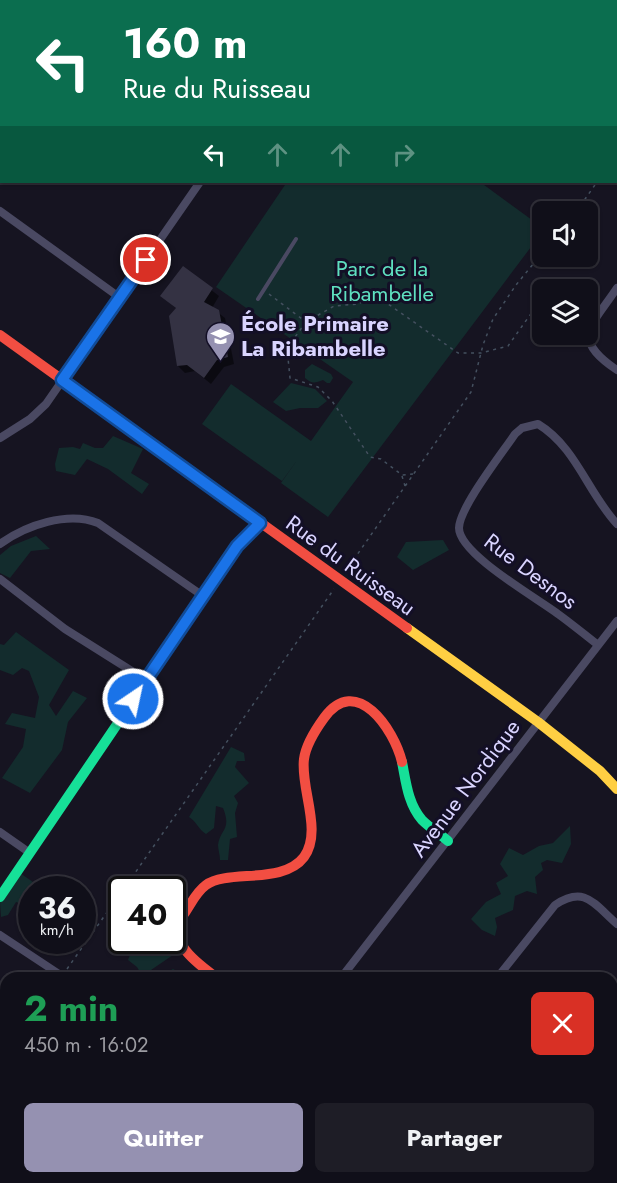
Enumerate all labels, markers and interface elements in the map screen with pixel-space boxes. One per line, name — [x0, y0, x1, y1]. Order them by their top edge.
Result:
text: 160 m — [123, 13, 247, 74]
icon: left — [24, 24, 102, 102]
text: Rue du Ruisseau — [123, 69, 311, 108]
icon: left — [198, 138, 231, 171]
icon: ahead — [261, 138, 294, 171]
icon: ahead — [324, 138, 357, 171]
icon: right — [387, 138, 420, 171]
map controls — [532, 201, 598, 345]
button: sound — [532, 201, 598, 267]
pin — [120, 234, 171, 285]
icon: arrive — [129, 243, 162, 276]
park label: Parc de la Ribambelle — [330, 252, 434, 309]
button: layers — [532, 279, 598, 345]
place label: École Primaire La Ribambelle — [241, 307, 389, 364]
school or university icon: École Primaire La Ribambelle — [204, 320, 236, 362]
street label: Rue du Ruisseau — [280, 507, 422, 623]
street label: Rue Desnos — [478, 525, 584, 617]
position arrow — [101, 667, 165, 731]
street label: Avenue Nordique — [402, 712, 528, 864]
speed limit sign: 40 — [108, 876, 186, 954]
text: 36 — [38, 886, 76, 929]
text: km/h — [40, 919, 74, 941]
text: 2 min — [24, 982, 119, 1034]
button: close — [531, 992, 594, 1055]
text: 450 m · 16:02 — [24, 1031, 148, 1060]
button: Quitter — [24, 1103, 303, 1172]
button: Partager — [315, 1103, 594, 1172]

